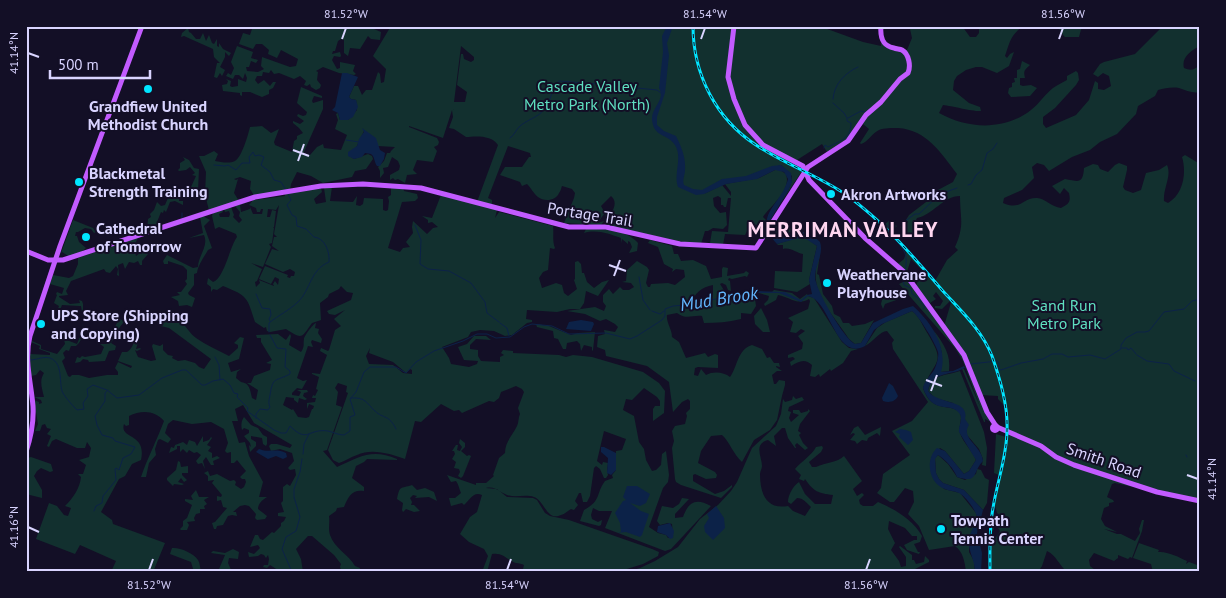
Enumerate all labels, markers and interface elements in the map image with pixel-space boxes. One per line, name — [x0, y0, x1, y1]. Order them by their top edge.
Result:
text: 81.52°W — [324, 6, 368, 21]
text: 81.54°W — [683, 6, 727, 21]
text: 81.56°W — [1041, 6, 1085, 21]
text: 41.14°N — [6, 32, 21, 74]
scale bar — [50, 48, 150, 80]
text: 500 m — [58, 55, 99, 74]
park label: Cascade Valley Metro Park (North) — [524, 76, 650, 114]
marker: Grandfiew United Methodist Church — [142, 83, 154, 95]
place label: Grandfiew United Methodist Church — [88, 96, 208, 134]
place label: Blackmetal Strength Training — [89, 163, 207, 201]
marker: Blackmetal Strength Training — [73, 176, 85, 188]
place label: Akron Artworks — [841, 184, 946, 204]
marker: Akron Artworks — [825, 188, 837, 200]
street label: Portage Trail — [546, 197, 634, 231]
district label: MERRIMAN VALLEY — [748, 216, 938, 243]
place label: Cathedral of Tomorrow — [96, 218, 182, 256]
marker: Cathedral of Tomorrow — [80, 231, 92, 243]
place label: Weathervane Playhouse — [837, 264, 926, 302]
marker: Weathervane Playhouse — [821, 277, 833, 289]
water label: Mud Brook — [678, 281, 760, 316]
park label: Sand Run Metro Park — [1027, 295, 1101, 333]
place label: UPS Store (Shipping and Copying) — [51, 305, 189, 343]
marker: UPS Store (Shipping and Copying) — [35, 318, 47, 330]
street label: Smith Road — [1064, 438, 1144, 482]
text: 41.14°N — [1204, 458, 1219, 500]
text: 41.16°N — [6, 506, 21, 548]
place label: Towpath Tennis Center — [951, 510, 1043, 548]
marker: Towpath Tennis Center — [935, 523, 947, 535]
text: 81.52°W — [127, 577, 171, 592]
text: 81.54°W — [485, 577, 529, 592]
text: 81.56°W — [844, 577, 888, 592]

